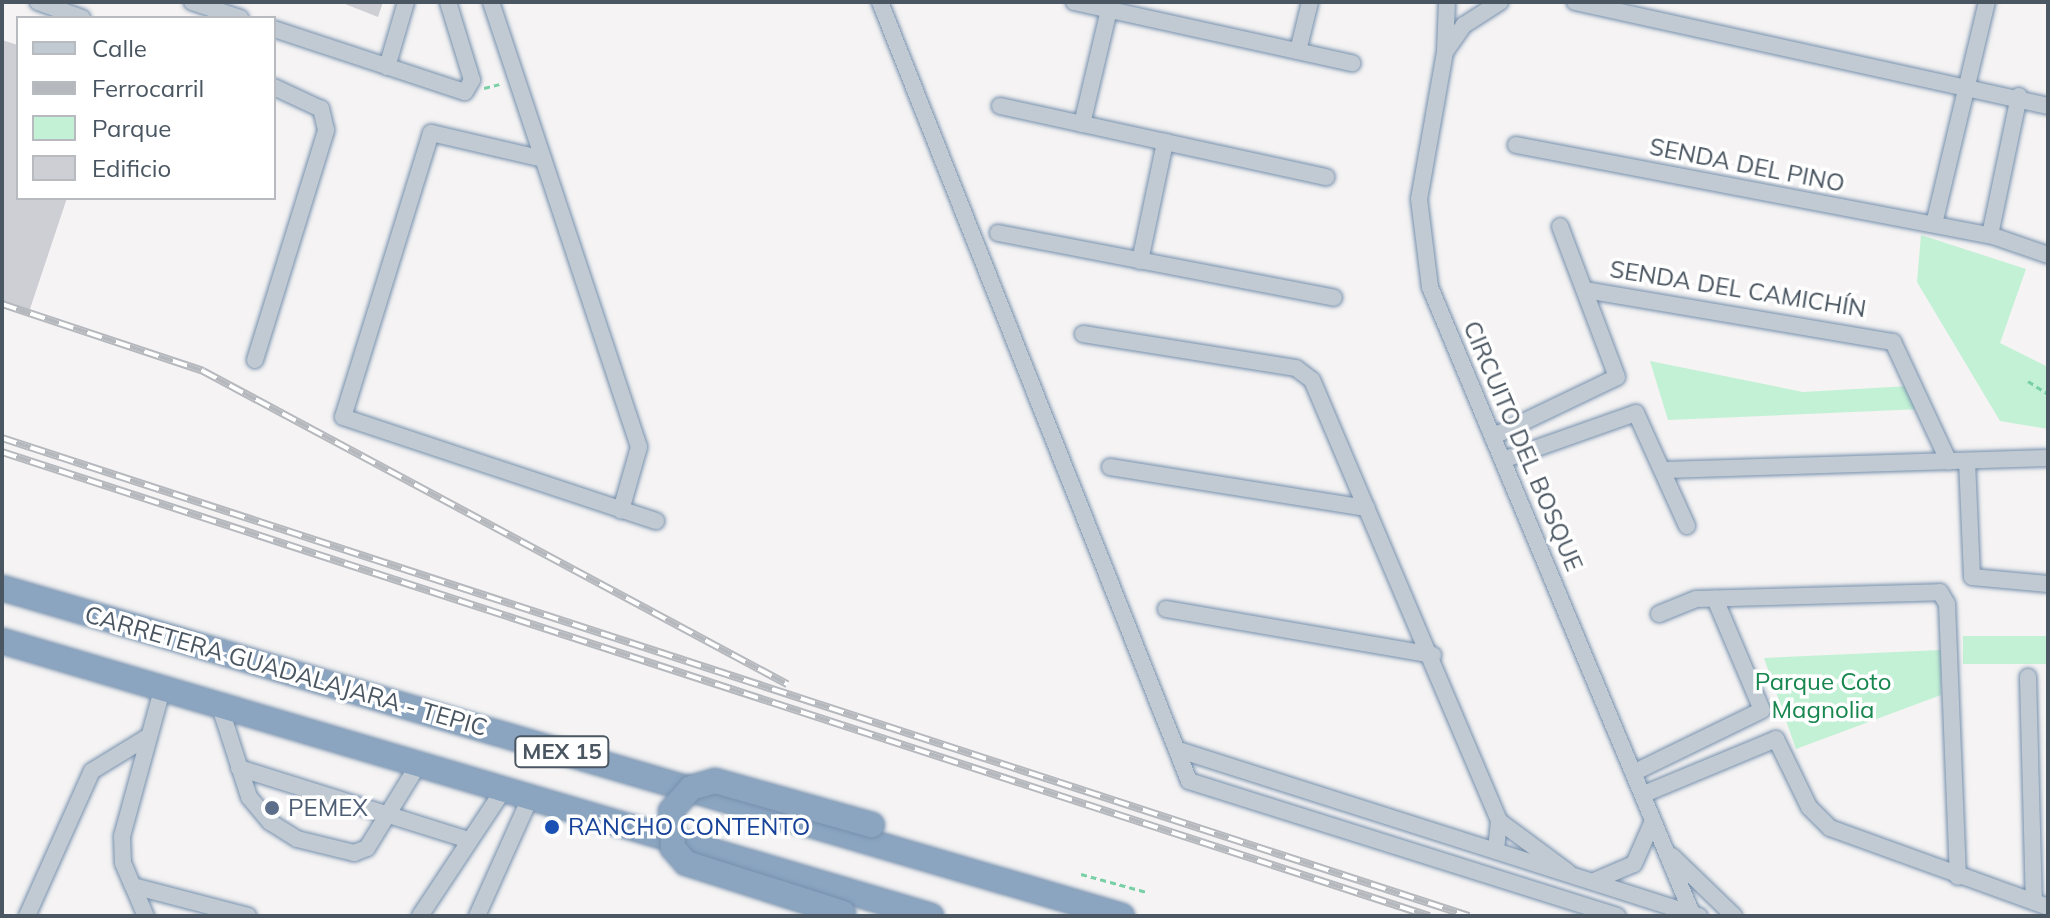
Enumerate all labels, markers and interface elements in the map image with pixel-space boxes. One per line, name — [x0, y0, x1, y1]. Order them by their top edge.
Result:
legend — [16, 16, 276, 200]
text: Calle — [92, 33, 147, 63]
text: Ferrocarril — [92, 73, 204, 103]
text: Parque — [92, 113, 171, 143]
street label: SENDA DEL PINO — [1647, 132, 1847, 198]
text: Edificio — [92, 153, 171, 183]
street label: SENDA DEL CAMICHÍN — [1608, 254, 1868, 324]
street label: CIRCUITO DEL BOSQUE — [1457, 317, 1589, 575]
street label: CARRETERA GUADALAJARA - TEPIC — [81, 600, 491, 742]
park label: Parque Coto Magnolia — [1755, 668, 1891, 724]
road number: MEX 15 — [514, 734, 610, 770]
place label: PEMEX — [288, 794, 368, 822]
marker: PEMEX — [263, 799, 281, 817]
place label: RANCHO CONTENTO — [568, 813, 810, 841]
marker: RANCHO CONTENTO — [543, 818, 561, 836]

